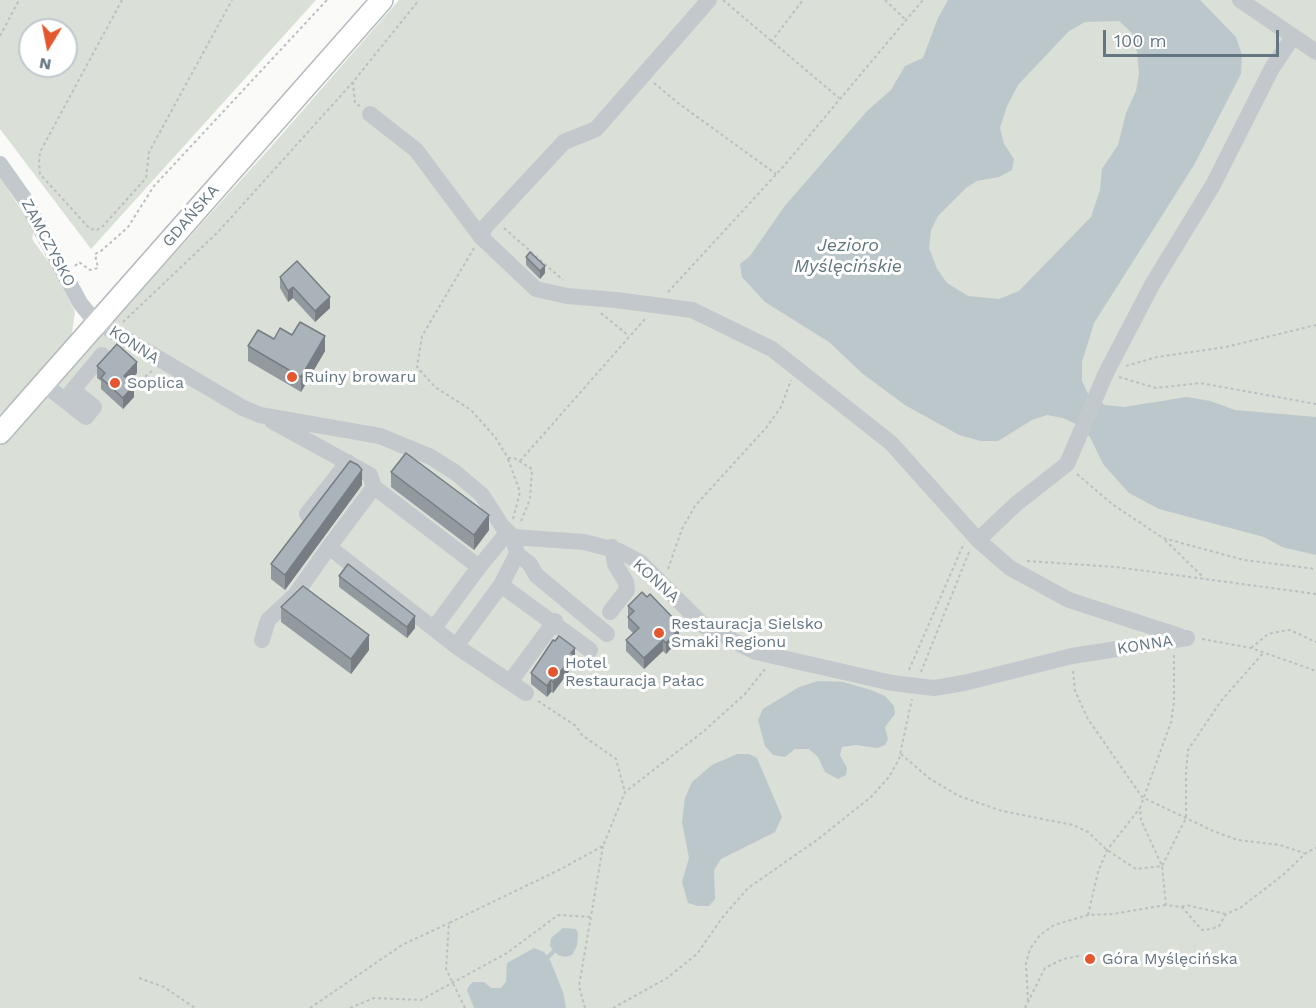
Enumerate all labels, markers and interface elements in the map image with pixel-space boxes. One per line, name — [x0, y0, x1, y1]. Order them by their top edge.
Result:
north arrow — [18, 18, 78, 78]
scale bar — [1106, 18, 1282, 56]
text: 100 m — [1114, 30, 1167, 51]
text: N — [38, 54, 53, 75]
street label: GDAŃSKA — [159, 181, 223, 251]
street label: ZAMCZYSKO — [17, 196, 79, 290]
water label: Jezioro Myślęcińskie — [794, 235, 902, 278]
street label: KONNA — [105, 322, 163, 368]
place label: Ruiny browaru — [304, 367, 416, 387]
marker: Ruiny browaru — [285, 370, 299, 384]
place label: Soplica — [127, 373, 184, 393]
marker: Soplica — [108, 376, 122, 390]
street label: KONNA — [629, 555, 683, 607]
place label: Restauracja Sielsko Smaki Regionu — [671, 614, 823, 652]
marker: Restauracja Sielsko Smaki Regionu — [652, 626, 666, 640]
street label: KONNA — [1116, 631, 1174, 659]
place label: Hotel Restauracja Pałac — [565, 653, 705, 691]
marker: Hotel Restauracja Pałac — [546, 665, 560, 679]
place label: Góra Myślęcińska — [1102, 949, 1238, 969]
marker: Góra Myślęcińska — [1083, 952, 1097, 966]

